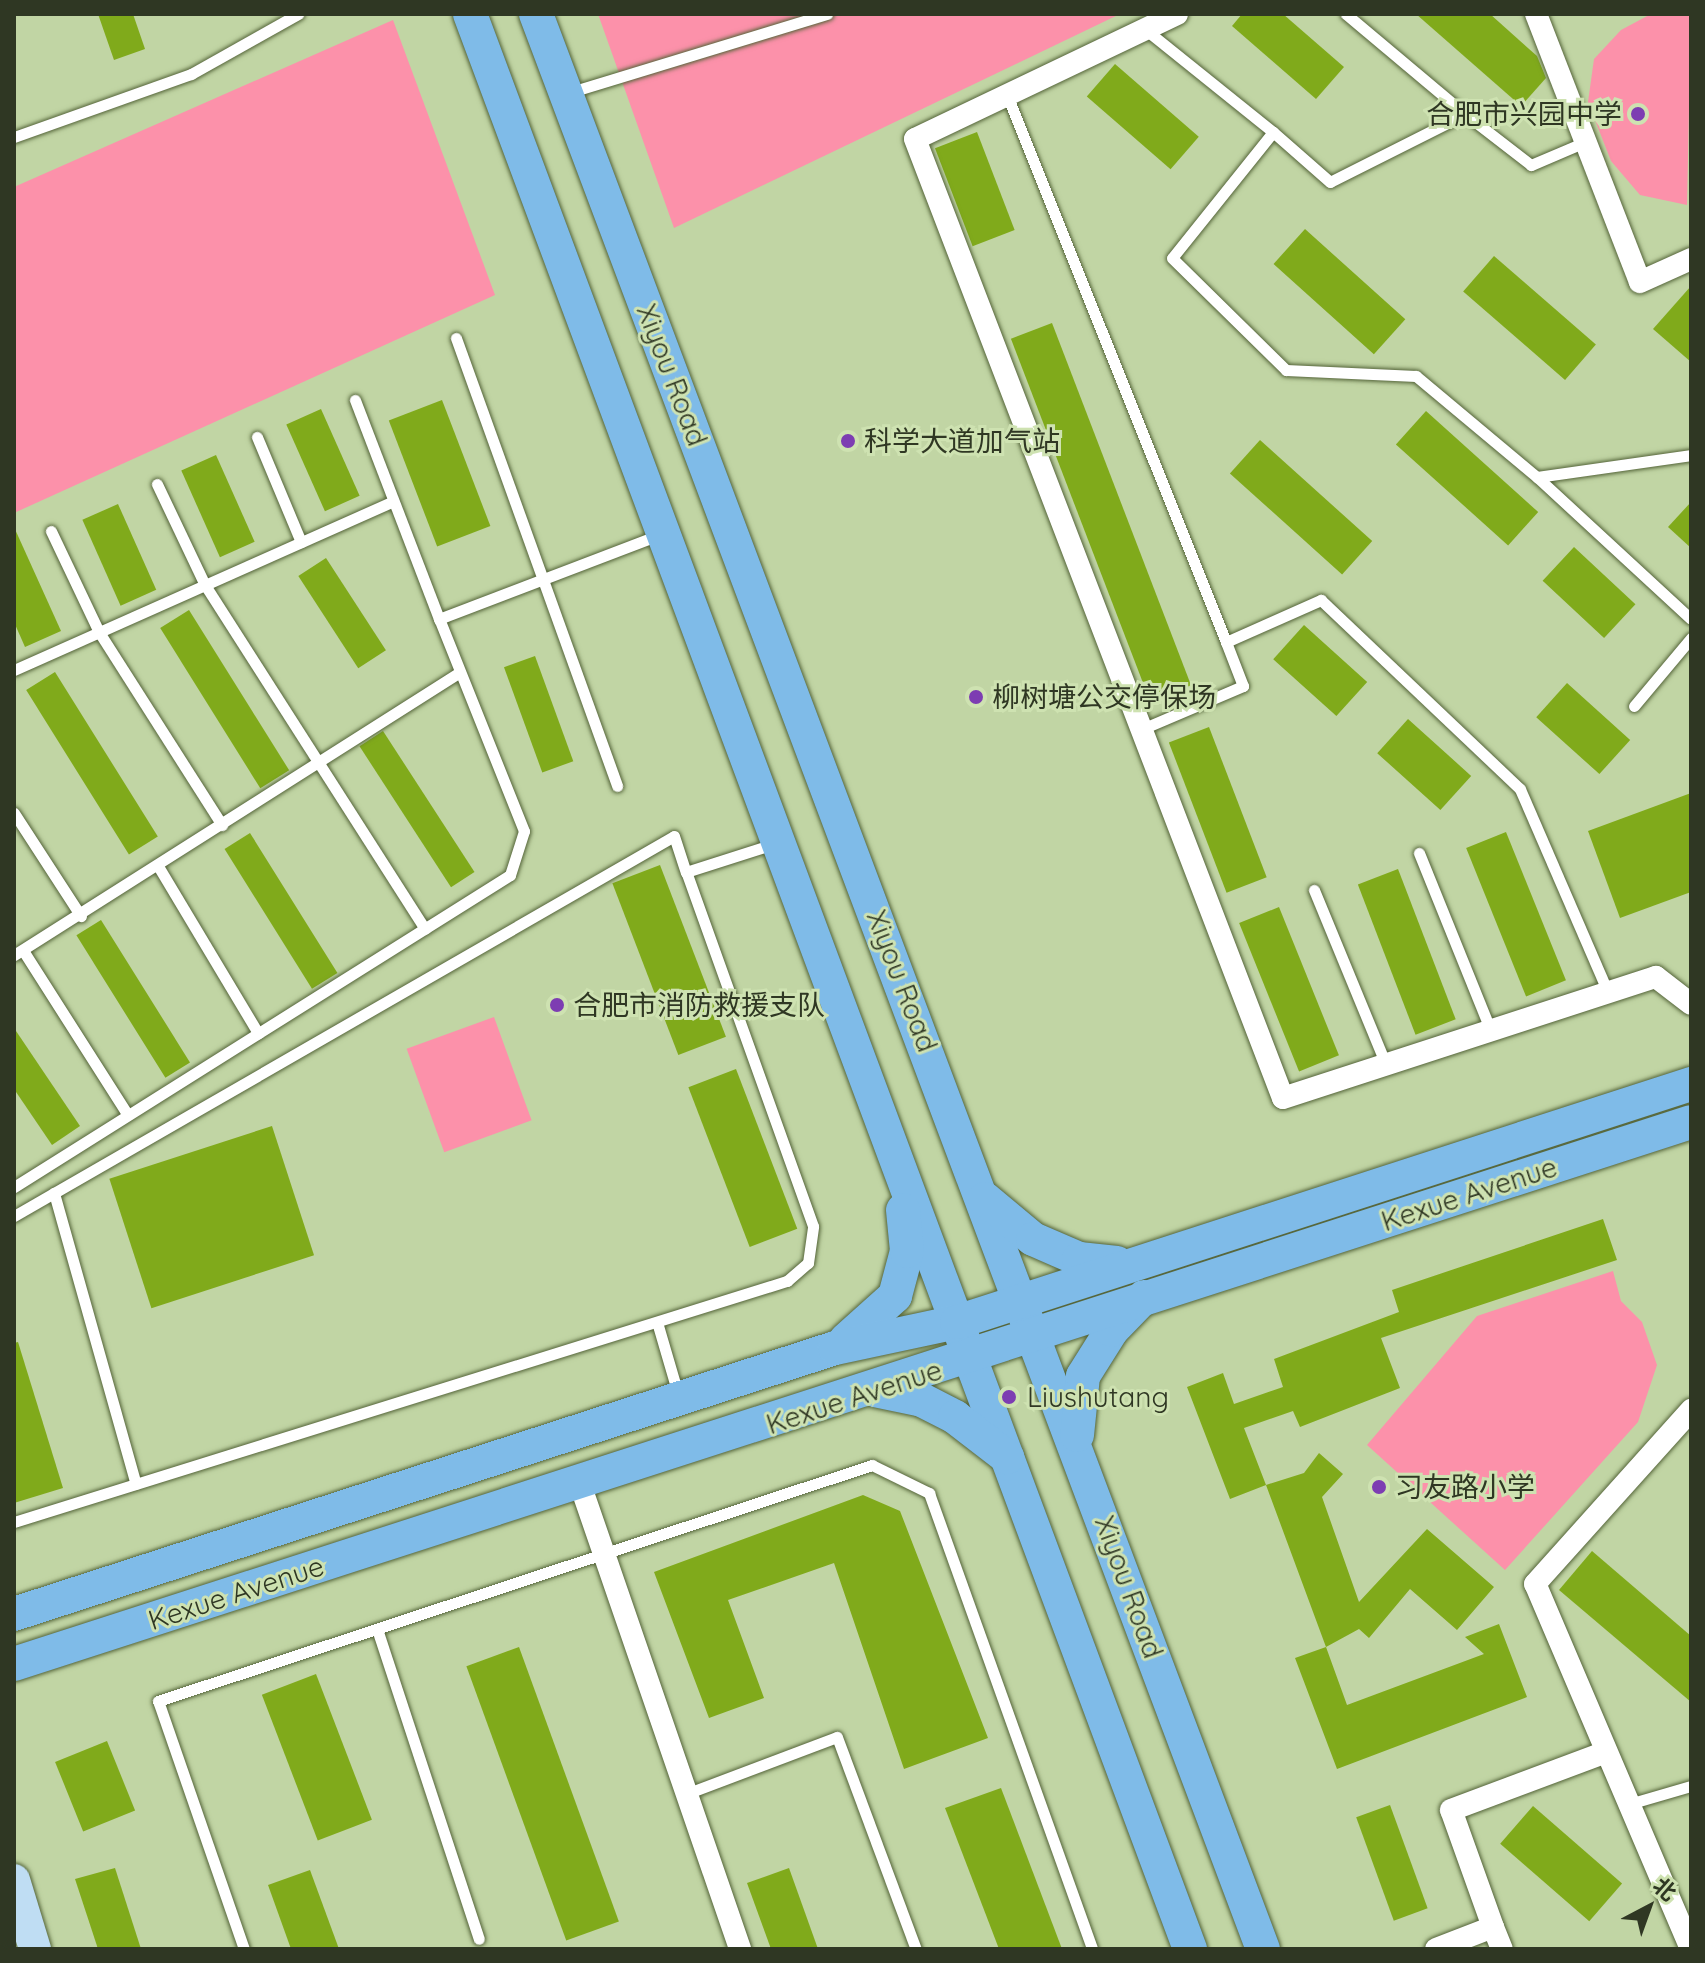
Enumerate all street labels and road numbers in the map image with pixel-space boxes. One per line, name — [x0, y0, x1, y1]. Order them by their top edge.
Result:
street label: Xiyou Road — [630, 300, 714, 450]
street label: Xiyou Road — [860, 906, 944, 1056]
street label: Kexue Avenue — [1377, 1150, 1561, 1238]
street label: Kexue Avenue — [762, 1353, 946, 1441]
street label: Xiyou Road — [1088, 1511, 1170, 1663]
street label: Kexue Avenue — [144, 1549, 328, 1637]

